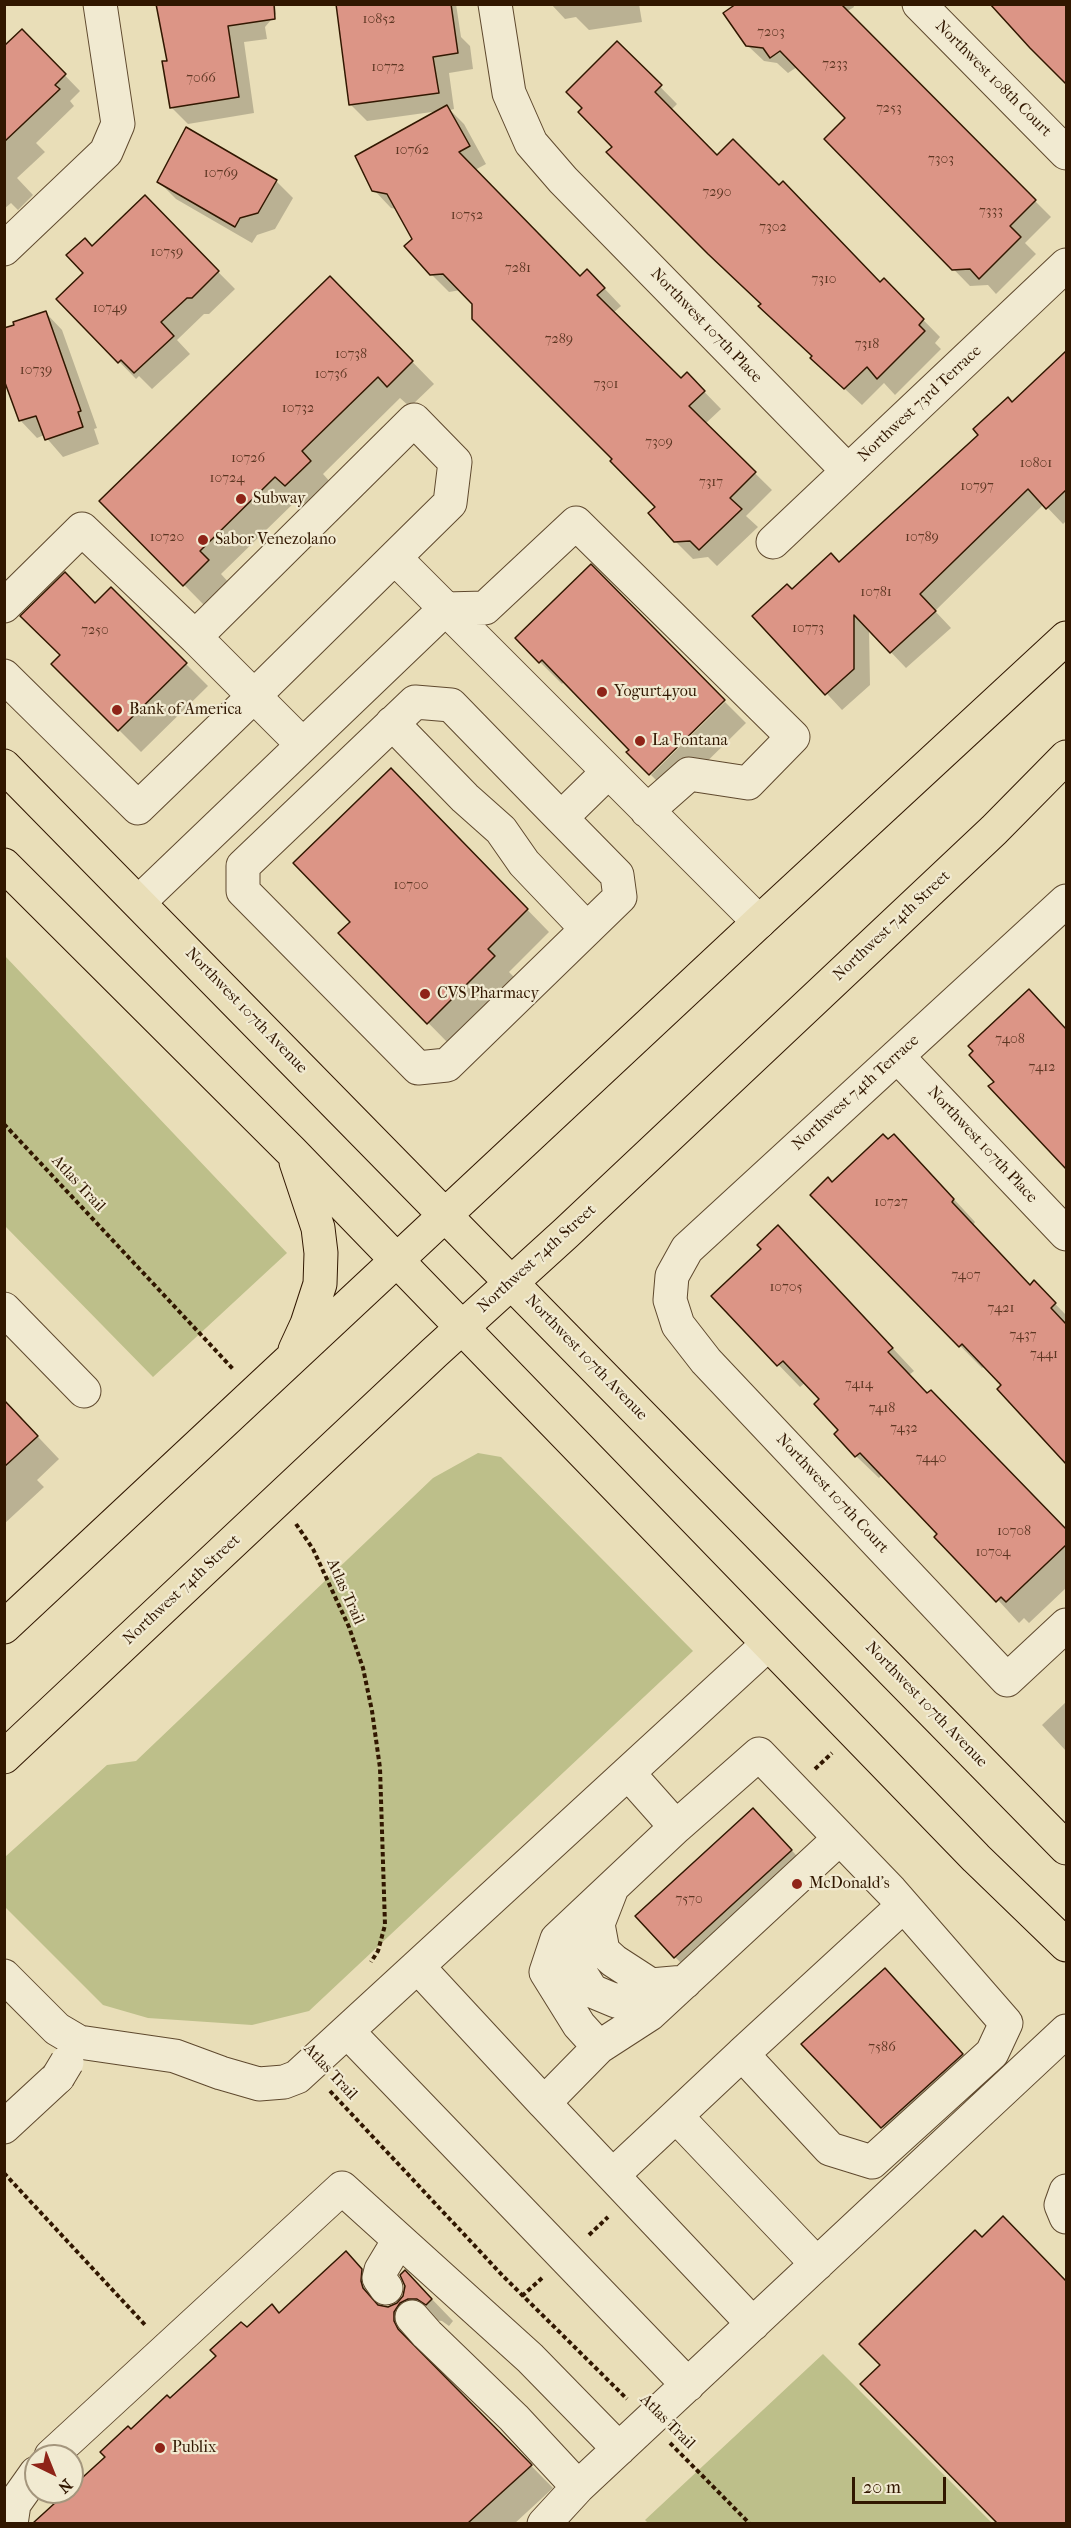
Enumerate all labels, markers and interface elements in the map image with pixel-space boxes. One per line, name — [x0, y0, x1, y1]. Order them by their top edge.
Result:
house number: 10852 — [363, 12, 395, 28]
street label: Northwest 108th Court — [931, 17, 1055, 141]
house number: 7203 — [757, 25, 785, 41]
house number: 7233 — [822, 57, 848, 73]
house number: 10772 — [371, 60, 405, 76]
house number: 7066 — [186, 71, 216, 87]
house number: 7253 — [876, 101, 902, 117]
house number: 10762 — [395, 143, 429, 159]
house number: 7303 — [928, 152, 954, 168]
house number: 10769 — [204, 166, 238, 182]
house number: 7290 — [703, 185, 731, 201]
house number: 7333 — [979, 204, 1003, 220]
house number: 10752 — [451, 208, 483, 224]
house number: 7302 — [759, 220, 787, 236]
house number: 10759 — [151, 245, 183, 261]
house number: 7281 — [505, 261, 531, 277]
street label: Northwest 107th Place — [646, 265, 766, 387]
house number: 7310 — [811, 272, 837, 288]
house number: 10749 — [93, 301, 127, 317]
house number: 7289 — [545, 332, 573, 348]
house number: 7318 — [855, 337, 879, 353]
street label: Northwest 73rd Terrace — [854, 342, 986, 466]
house number: 10738 — [335, 347, 367, 363]
house number: 10739 — [20, 363, 52, 379]
house number: 10736 — [315, 367, 347, 383]
house number: 7301 — [593, 377, 619, 393]
house number: 10732 — [282, 401, 314, 417]
house number: 7309 — [645, 435, 673, 451]
house number: 10726 — [231, 451, 265, 467]
house number: 10801 — [1020, 456, 1052, 472]
house number: 10724 — [210, 471, 244, 487]
house number: 7317 — [699, 475, 723, 491]
house number: 10797 — [960, 479, 994, 495]
place label: Subway — [253, 489, 306, 509]
marker: Subway — [234, 492, 248, 506]
house number: 10720 — [150, 530, 184, 546]
place label: Sabor Venezolano — [215, 530, 336, 550]
house number: 10789 — [905, 530, 939, 546]
marker: Sabor Venezolano — [196, 533, 210, 547]
house number: 10781 — [860, 585, 892, 601]
house number: 10773 — [792, 621, 824, 637]
house number: 7250 — [81, 623, 109, 639]
place label: Yogurt4you — [614, 682, 697, 702]
marker: Yogurt4you — [595, 685, 609, 699]
place label: Bank of America — [129, 700, 242, 720]
marker: Bank of America — [110, 703, 124, 717]
place label: La Fontana — [652, 731, 728, 751]
marker: La Fontana — [633, 734, 647, 748]
street label: Northwest 74th Street — [830, 867, 954, 985]
house number: 10700 — [394, 878, 428, 894]
street label: Northwest 107th Avenue — [181, 944, 311, 1078]
place label: CVS Pharmacy — [437, 984, 539, 1004]
marker: CVS Pharmacy — [418, 987, 432, 1001]
street label: Northwest 74th Terrace — [789, 1031, 923, 1155]
house number: 7408 — [995, 1032, 1025, 1048]
house number: 7412 — [1029, 1060, 1055, 1076]
street label: Northwest 107th Place — [923, 1083, 1041, 1207]
street label: Atlas Trail — [47, 1152, 109, 1216]
house number: 10727 — [874, 1195, 908, 1211]
street label: Northwest 74th Street — [474, 1201, 600, 1317]
house number: 7407 — [951, 1268, 981, 1284]
house number: 10705 — [769, 1280, 803, 1296]
street label: Northwest 107th Avenue — [521, 1291, 651, 1425]
house number: 7421 — [988, 1301, 1014, 1317]
house number: 7437 — [1009, 1328, 1037, 1344]
house number: 7441 — [1030, 1347, 1058, 1363]
house number: 7414 — [845, 1377, 873, 1393]
house number: 7418 — [869, 1401, 895, 1417]
house number: 7432 — [890, 1421, 918, 1437]
street label: Northwest 107th Court — [772, 1430, 892, 1558]
house number: 7440 — [916, 1451, 946, 1467]
house number: 10708 — [997, 1524, 1031, 1540]
street label: Northwest 74th Street — [120, 1531, 244, 1649]
house number: 10704 — [975, 1545, 1011, 1561]
street label: Atlas Trail — [322, 1556, 368, 1628]
street label: Northwest 107th Avenue — [861, 1638, 991, 1772]
place label: McDonald's — [809, 1874, 890, 1894]
marker: McDonald's — [790, 1877, 804, 1891]
house number: 7570 — [675, 1892, 703, 1908]
street label: Atlas Trail — [299, 2040, 361, 2104]
house number: 7586 — [868, 2040, 896, 2056]
street label: Atlas Trail — [635, 2390, 699, 2454]
place label: Publix — [172, 2438, 216, 2458]
marker: Publix — [153, 2441, 167, 2455]
north arrow — [24, 2444, 84, 2504]
scale bar — [855, 2465, 950, 2503]
text: N — [54, 2475, 76, 2497]
text: 20 m — [863, 2477, 901, 2498]

